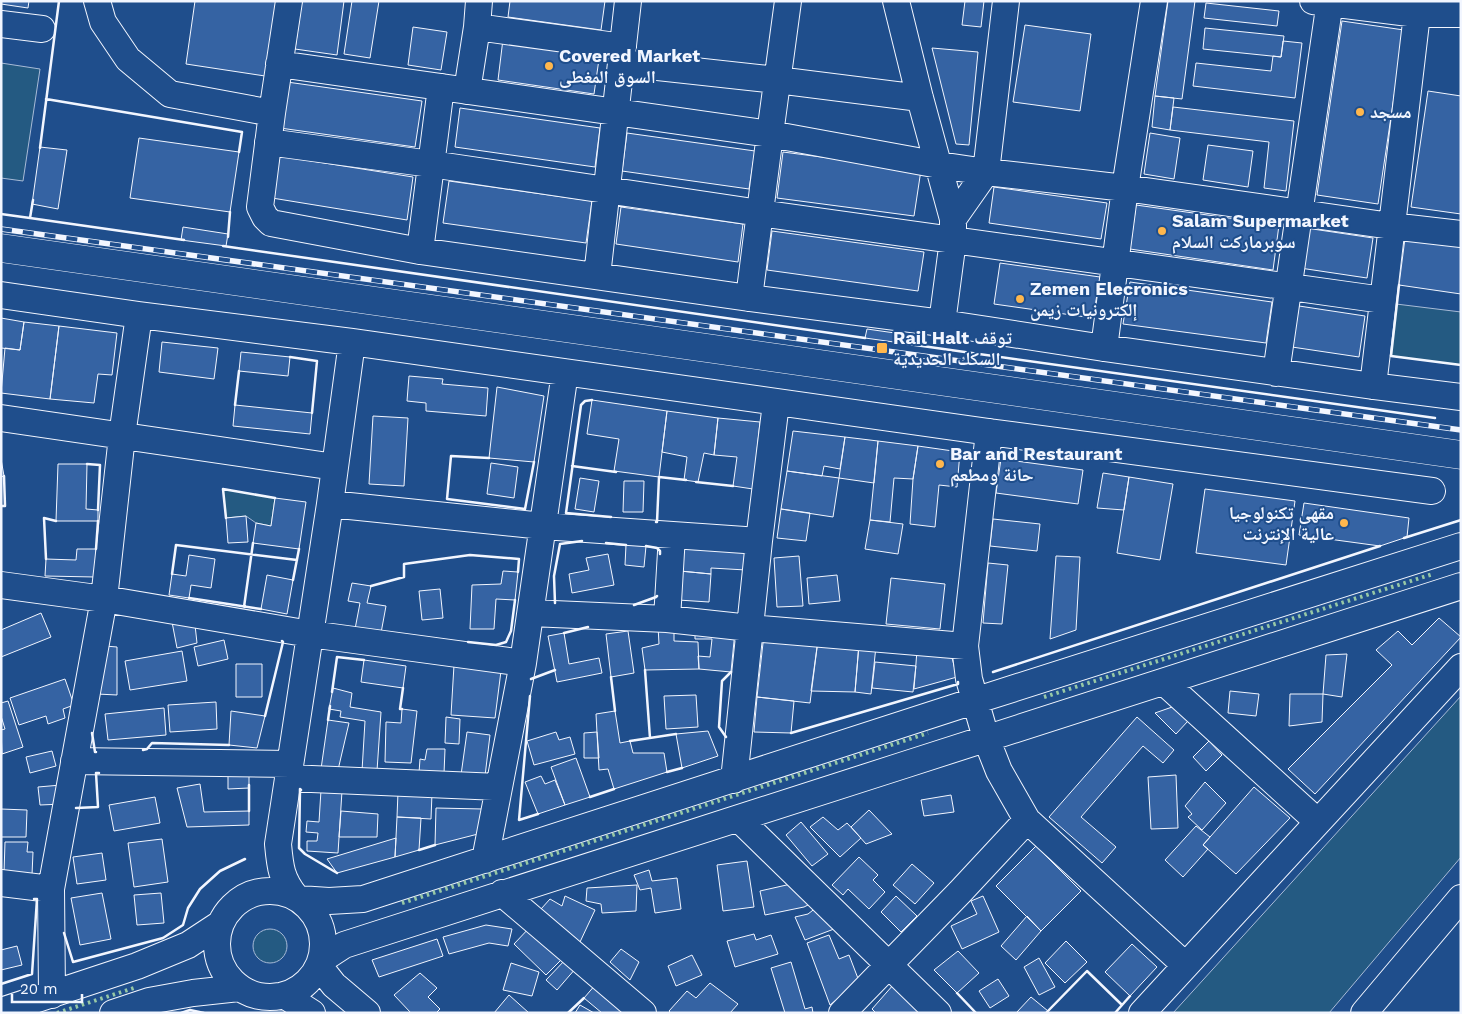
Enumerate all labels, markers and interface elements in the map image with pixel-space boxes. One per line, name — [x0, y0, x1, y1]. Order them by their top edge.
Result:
place label: Covered Market السوق المغطى — [559, 45, 700, 88]
marker: Covered Market السوق المغطى — [543, 60, 555, 72]
place label: مسجد — [1370, 101, 1412, 122]
marker: مسجد — [1354, 106, 1366, 118]
place label: Salam Supermarket سوبرماركت السلام — [1172, 210, 1349, 254]
marker: Salam Supermarket سوبرماركت السلام — [1156, 225, 1168, 237]
place label: Zemen Elecronics إلكترونيات زيمن — [1030, 278, 1188, 321]
marker: Zemen Elecronics إلكترونيات زيمن — [1014, 293, 1026, 305]
place label: Rail Halt توقف السكك الحديدية — [893, 327, 1012, 369]
marker: Rail Halt توقف السكك الحديدية — [875, 341, 889, 355]
place label: Bar and Restaurant حانة ومطعم — [950, 443, 1122, 487]
marker: Bar and Restaurant حانة ومطعم — [934, 458, 946, 470]
place label: مقهى تكنولوجيا عالية الإنترنت — [1229, 502, 1334, 544]
marker: مقهى تكنولوجيا عالية الإنترنت — [1338, 517, 1350, 529]
scale bar — [12, 972, 82, 1004]
text: 20 m — [20, 980, 58, 998]

